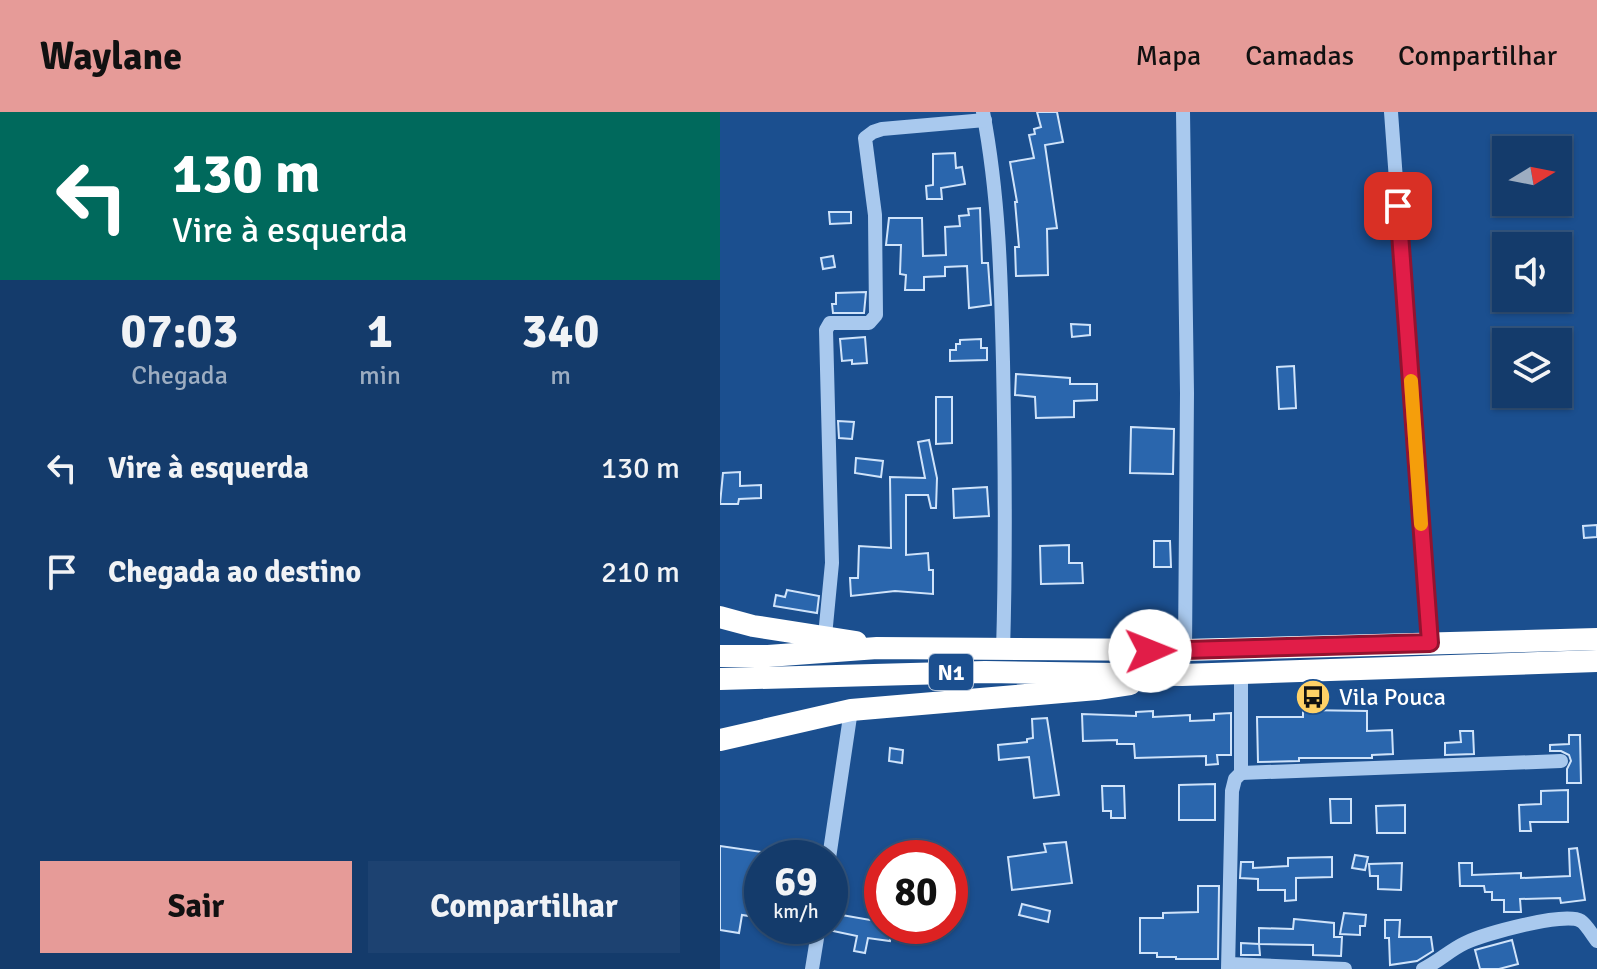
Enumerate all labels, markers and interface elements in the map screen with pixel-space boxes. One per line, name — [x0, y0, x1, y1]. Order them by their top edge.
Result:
text: Waylane — [40, 33, 182, 80]
text: Mapa — [1135, 39, 1201, 73]
text: Camadas — [1245, 39, 1354, 73]
text: Compartilhar — [1398, 39, 1557, 73]
north arrow — [1492, 136, 1572, 216]
map controls — [1492, 136, 1572, 408]
text: 130 m — [172, 139, 320, 208]
icon: left — [40, 144, 144, 248]
pin — [1364, 172, 1432, 240]
icon: arrive — [1376, 184, 1420, 228]
text: Vire à esquerda — [172, 208, 408, 253]
button: sound — [1492, 232, 1572, 312]
text: 07:03 — [121, 302, 238, 361]
text: 1 — [367, 302, 393, 361]
text: 340 — [522, 302, 599, 361]
button: layers — [1492, 328, 1572, 408]
text: Chegada — [131, 360, 228, 392]
text: min — [359, 360, 401, 392]
text: m — [550, 360, 571, 392]
icon: left — [40, 446, 84, 490]
text: Vire à esquerda — [108, 450, 309, 487]
text: 130 m — [601, 450, 680, 487]
icon: arrive — [40, 550, 84, 594]
text: Chegada ao destino — [108, 554, 361, 591]
text: 210 m — [601, 554, 680, 591]
position arrow — [1108, 609, 1192, 693]
road number: N1 — [929, 654, 973, 690]
bus stop icon: Vila Pouca — [1294, 678, 1332, 716]
place label: Vila Pouca — [1339, 682, 1446, 712]
speed limit sign: 80 — [864, 840, 968, 944]
text: 69 — [774, 857, 818, 907]
button: Sair — [40, 861, 352, 953]
button: Compartilhar — [368, 861, 680, 953]
text: km/h — [773, 899, 819, 924]

